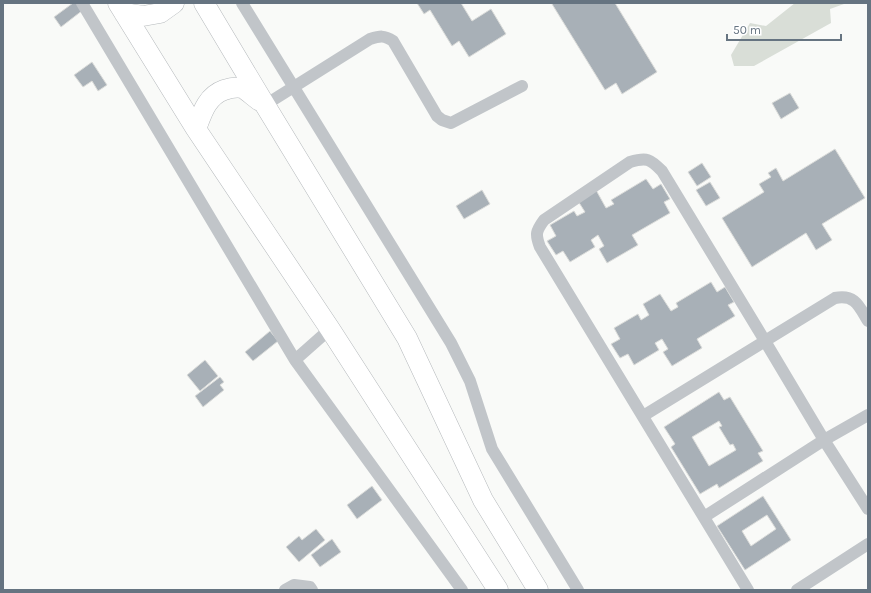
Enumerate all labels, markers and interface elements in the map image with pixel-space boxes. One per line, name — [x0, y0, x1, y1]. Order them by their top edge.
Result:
scale bar — [727, 16, 841, 42]
text: 50 m — [733, 23, 761, 37]

